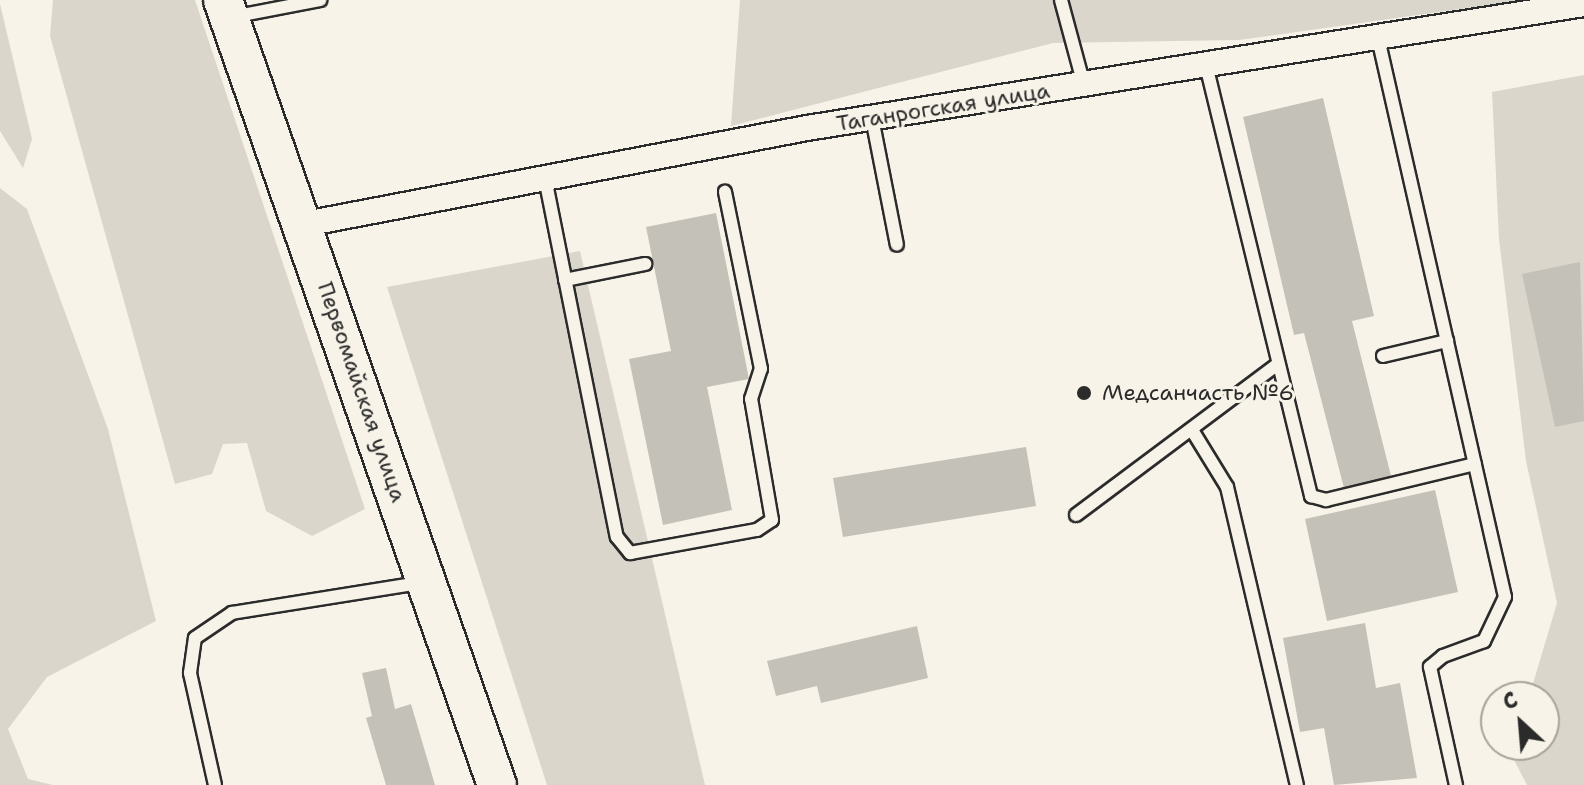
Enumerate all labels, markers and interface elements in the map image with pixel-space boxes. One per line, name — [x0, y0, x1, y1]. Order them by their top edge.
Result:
street label: Таганрогская улица — [834, 77, 1052, 137]
street label: Первомайская улица — [312, 279, 412, 505]
place label: Медсанчасть №6 — [1102, 380, 1294, 406]
marker: Медсанчасть №6 — [1073, 382, 1095, 404]
north arrow — [1480, 681, 1560, 761]
text: С — [1498, 685, 1523, 717]

